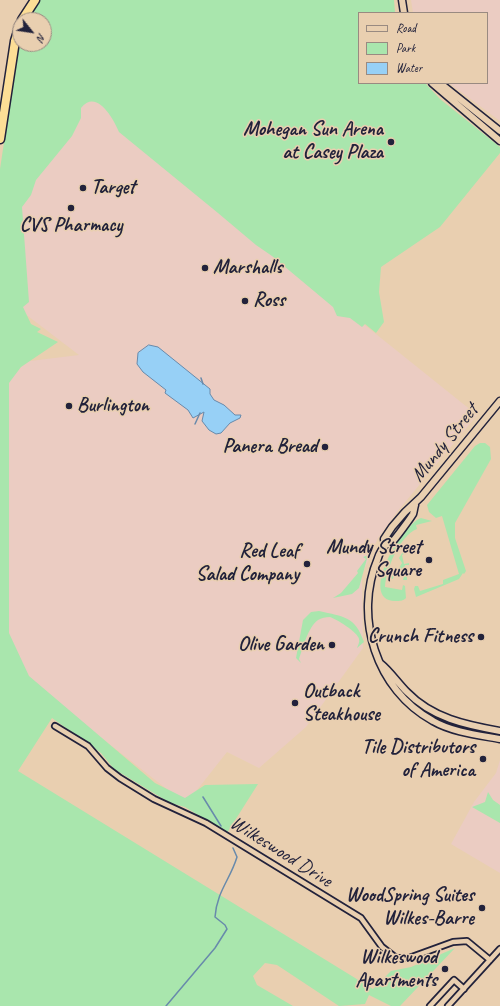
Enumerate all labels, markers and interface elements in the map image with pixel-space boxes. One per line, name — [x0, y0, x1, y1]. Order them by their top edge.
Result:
north arrow — [12, 12, 52, 52]
legend — [358, 12, 488, 84]
text: Road — [396, 20, 416, 36]
text: N — [34, 31, 49, 44]
text: Park — [396, 40, 415, 56]
text: Water — [396, 60, 422, 76]
place label: Mohegan Sun Arena at Casey Plaza — [243, 118, 383, 165]
marker: Mohegan Sun Arena at Casey Plaza — [386, 137, 396, 147]
place label: Target — [91, 176, 135, 200]
marker: Target — [78, 183, 88, 193]
marker: CVS Pharmacy — [66, 203, 76, 213]
place label: CVS Pharmacy — [20, 214, 122, 238]
place label: Marshalls — [213, 256, 282, 280]
marker: Marshalls — [200, 263, 210, 273]
place label: Ross — [253, 289, 285, 313]
marker: Ross — [240, 296, 250, 306]
place label: Burlington — [77, 394, 149, 418]
street label: Mundy Street — [406, 399, 484, 487]
marker: Burlington — [64, 401, 74, 411]
place label: Panera Bread — [223, 435, 317, 459]
marker: Panera Bread — [320, 442, 330, 452]
place label: Mundy Street Square — [326, 536, 421, 583]
place label: Red Leaf Salad Company — [196, 540, 299, 587]
marker: Mundy Street Square — [424, 555, 434, 565]
marker: Red Leaf Salad Company — [302, 559, 312, 569]
place label: Crunch Fitness — [368, 625, 473, 649]
marker: Crunch Fitness — [476, 632, 486, 642]
place label: Olive Garden — [238, 633, 324, 657]
marker: Olive Garden — [327, 640, 337, 650]
place label: Outback Steakhouse — [303, 680, 380, 727]
marker: Outback Steakhouse — [290, 698, 300, 708]
place label: Tile Distributors of America — [362, 736, 475, 783]
marker: Tile Distributors of America — [478, 754, 488, 764]
street label: Wilkeswood Drive — [226, 811, 336, 893]
place label: WoodSpring Suites Wilkes-Barre — [346, 884, 474, 931]
marker: WoodSpring Suites Wilkes-Barre — [477, 903, 487, 913]
place label: Wilkeswood Apartments — [356, 946, 437, 993]
marker: Wilkeswood Apartments — [440, 964, 450, 974]

